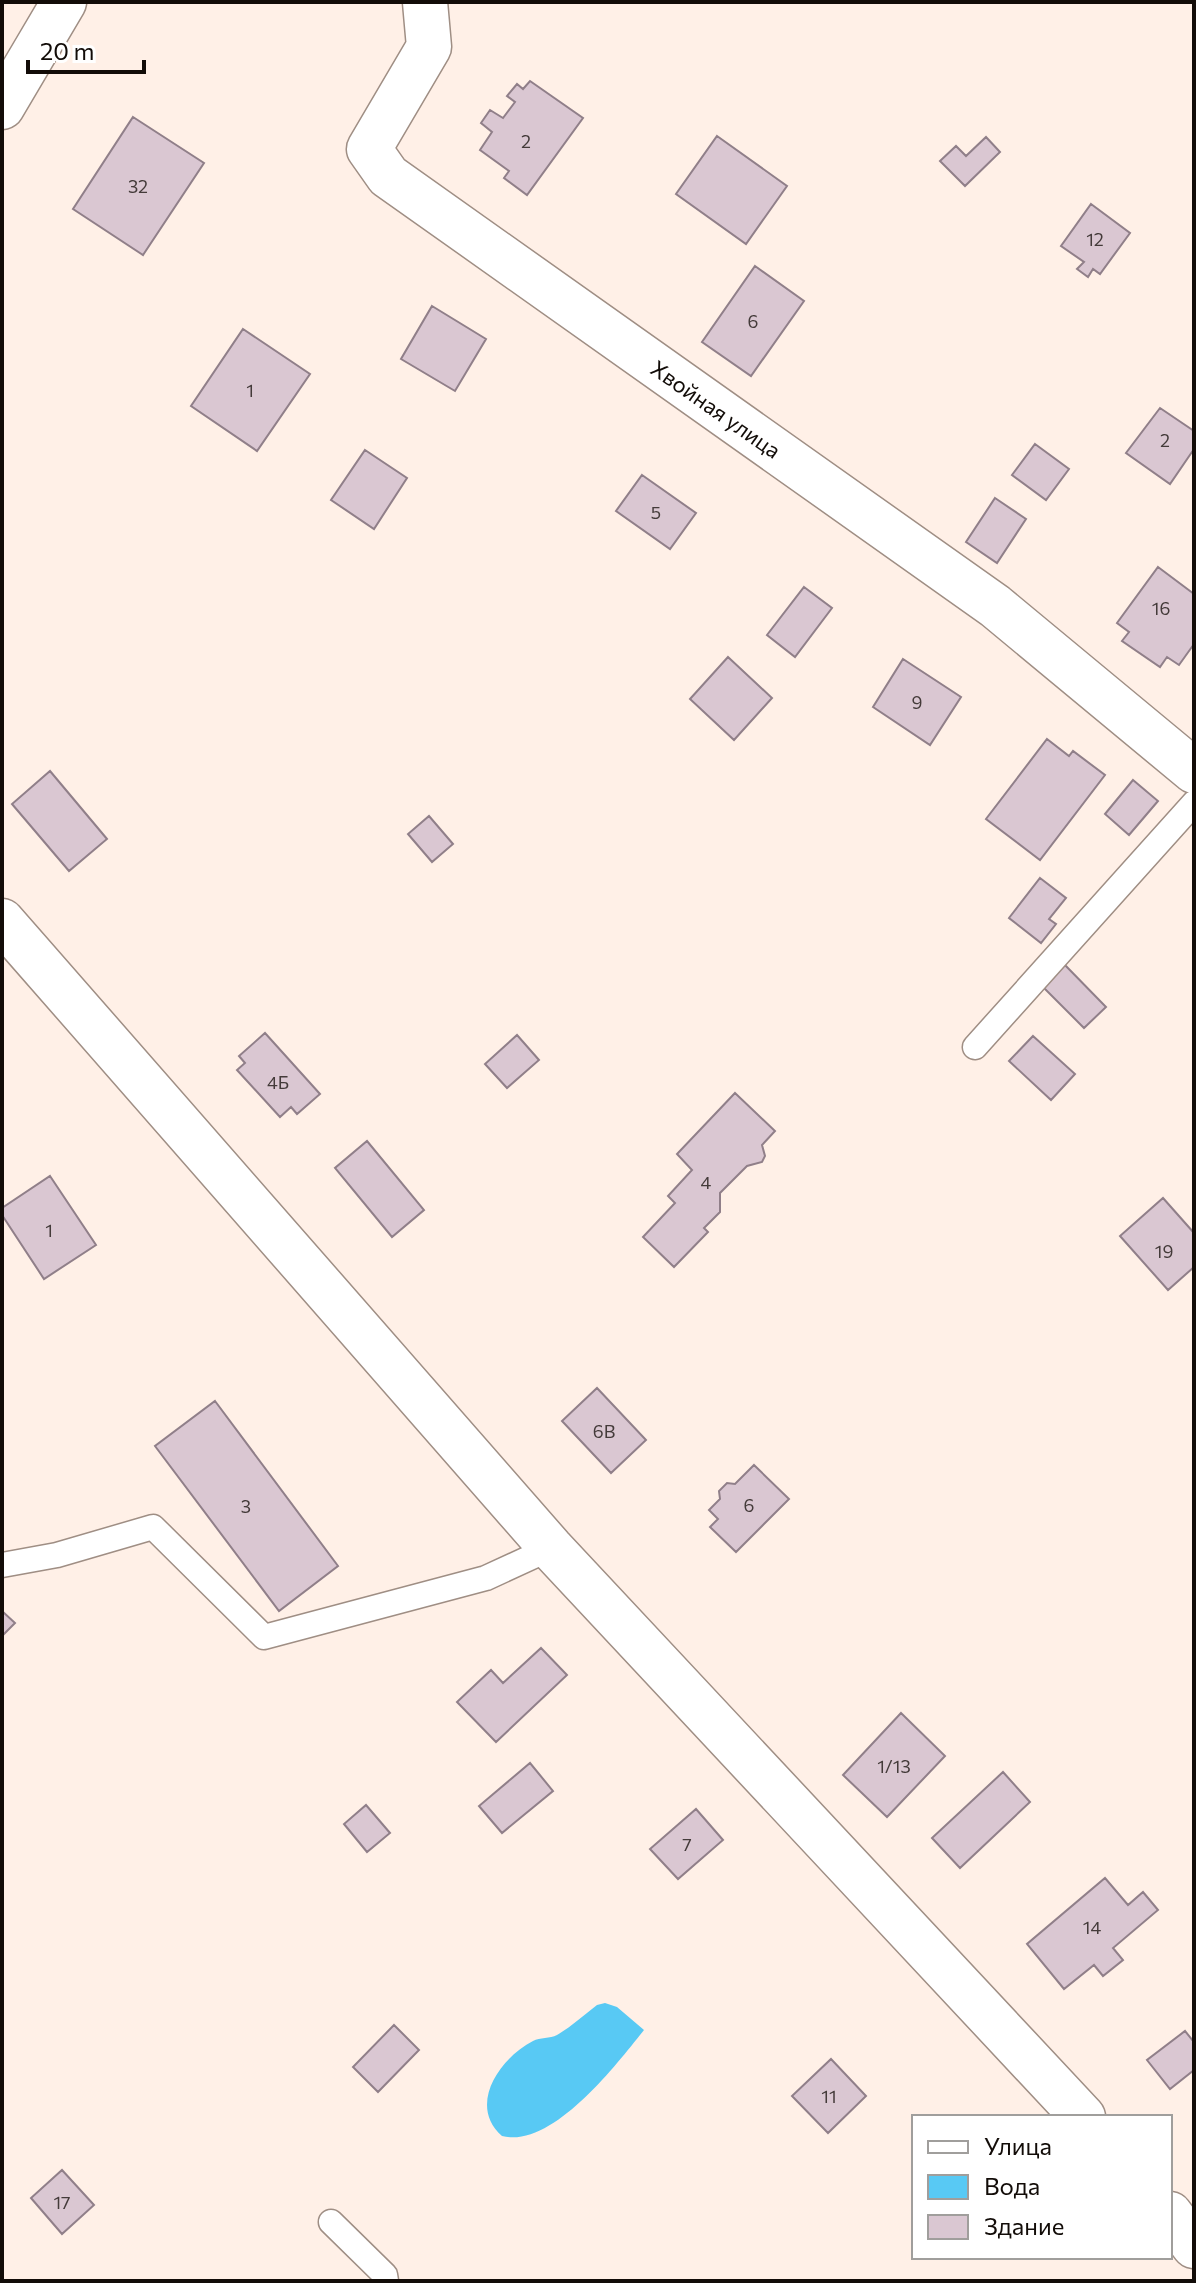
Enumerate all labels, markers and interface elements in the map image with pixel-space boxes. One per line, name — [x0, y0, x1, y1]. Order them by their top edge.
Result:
scale bar — [28, 24, 144, 74]
text: 20 m — [40, 36, 94, 65]
house number: 2 — [521, 130, 531, 152]
house number: 32 — [128, 175, 148, 197]
house number: 12 — [1086, 228, 1104, 250]
house number: 6 — [748, 310, 758, 332]
street label: Хвойная улица — [646, 354, 786, 464]
house number: 1 — [246, 379, 254, 401]
house number: 2 — [1160, 429, 1170, 451]
house number: 5 — [651, 501, 661, 523]
house number: 16 — [1152, 597, 1170, 619]
house number: 9 — [912, 691, 922, 713]
house number: 4Б — [267, 1071, 289, 1093]
house number: 4 — [701, 1171, 712, 1193]
house number: 1 — [45, 1219, 53, 1241]
house number: 19 — [1155, 1240, 1173, 1262]
house number: 6В — [593, 1420, 615, 1442]
house number: 6 — [744, 1494, 754, 1516]
house number: 3 — [241, 1495, 251, 1517]
house number: 1/13 — [877, 1755, 911, 1777]
house number: 7 — [682, 1833, 692, 1855]
house number: 14 — [1083, 1916, 1101, 1938]
house number: 11 — [821, 2085, 837, 2107]
legend — [912, 2115, 1172, 2259]
text: Улица — [984, 2131, 1052, 2160]
text: Вода — [984, 2171, 1040, 2200]
house number: 17 — [53, 2191, 71, 2213]
text: Здание — [984, 2211, 1064, 2240]

